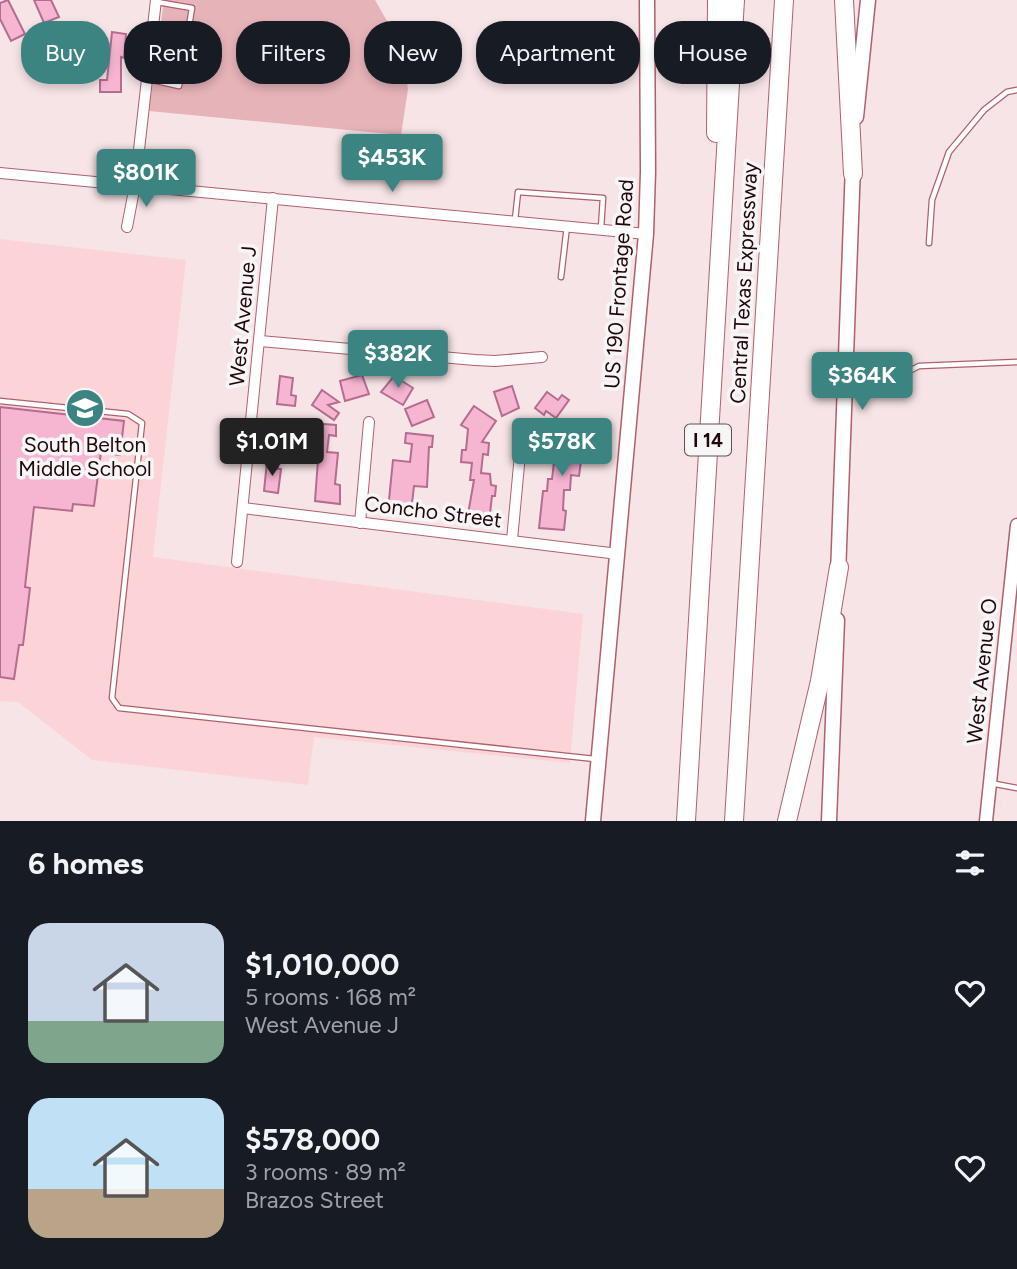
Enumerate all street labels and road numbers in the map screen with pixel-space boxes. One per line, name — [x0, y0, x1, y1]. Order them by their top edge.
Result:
street label: Central Texas Expressway — [725, 162, 762, 404]
street label: US 190 Frontage Road — [599, 178, 638, 390]
street label: West Avenue J — [224, 245, 261, 387]
road number: I 14 — [685, 424, 731, 456]
street label: Concho Street — [363, 491, 503, 532]
street label: West Avenue O — [961, 597, 1002, 745]

